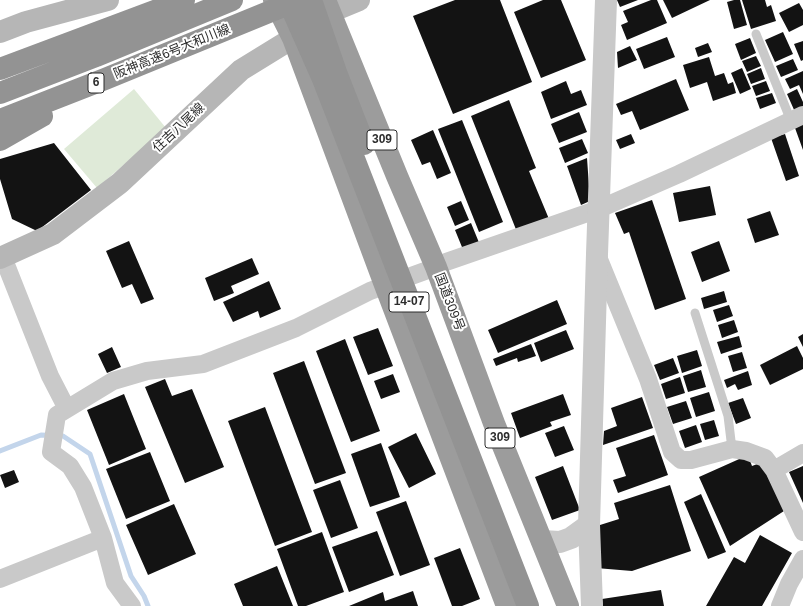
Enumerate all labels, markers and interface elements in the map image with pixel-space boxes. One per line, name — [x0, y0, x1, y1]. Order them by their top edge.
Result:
street label: 阪神高速6号大和川線 — [111, 21, 233, 83]
road number: 6 — [88, 73, 104, 93]
street label: 住吉八尾線 — [150, 100, 208, 156]
road number: 309 — [367, 130, 397, 150]
street label: 国道309号 — [431, 271, 467, 333]
road number: 14-07 — [389, 292, 429, 312]
road number: 309 — [485, 428, 515, 448]

